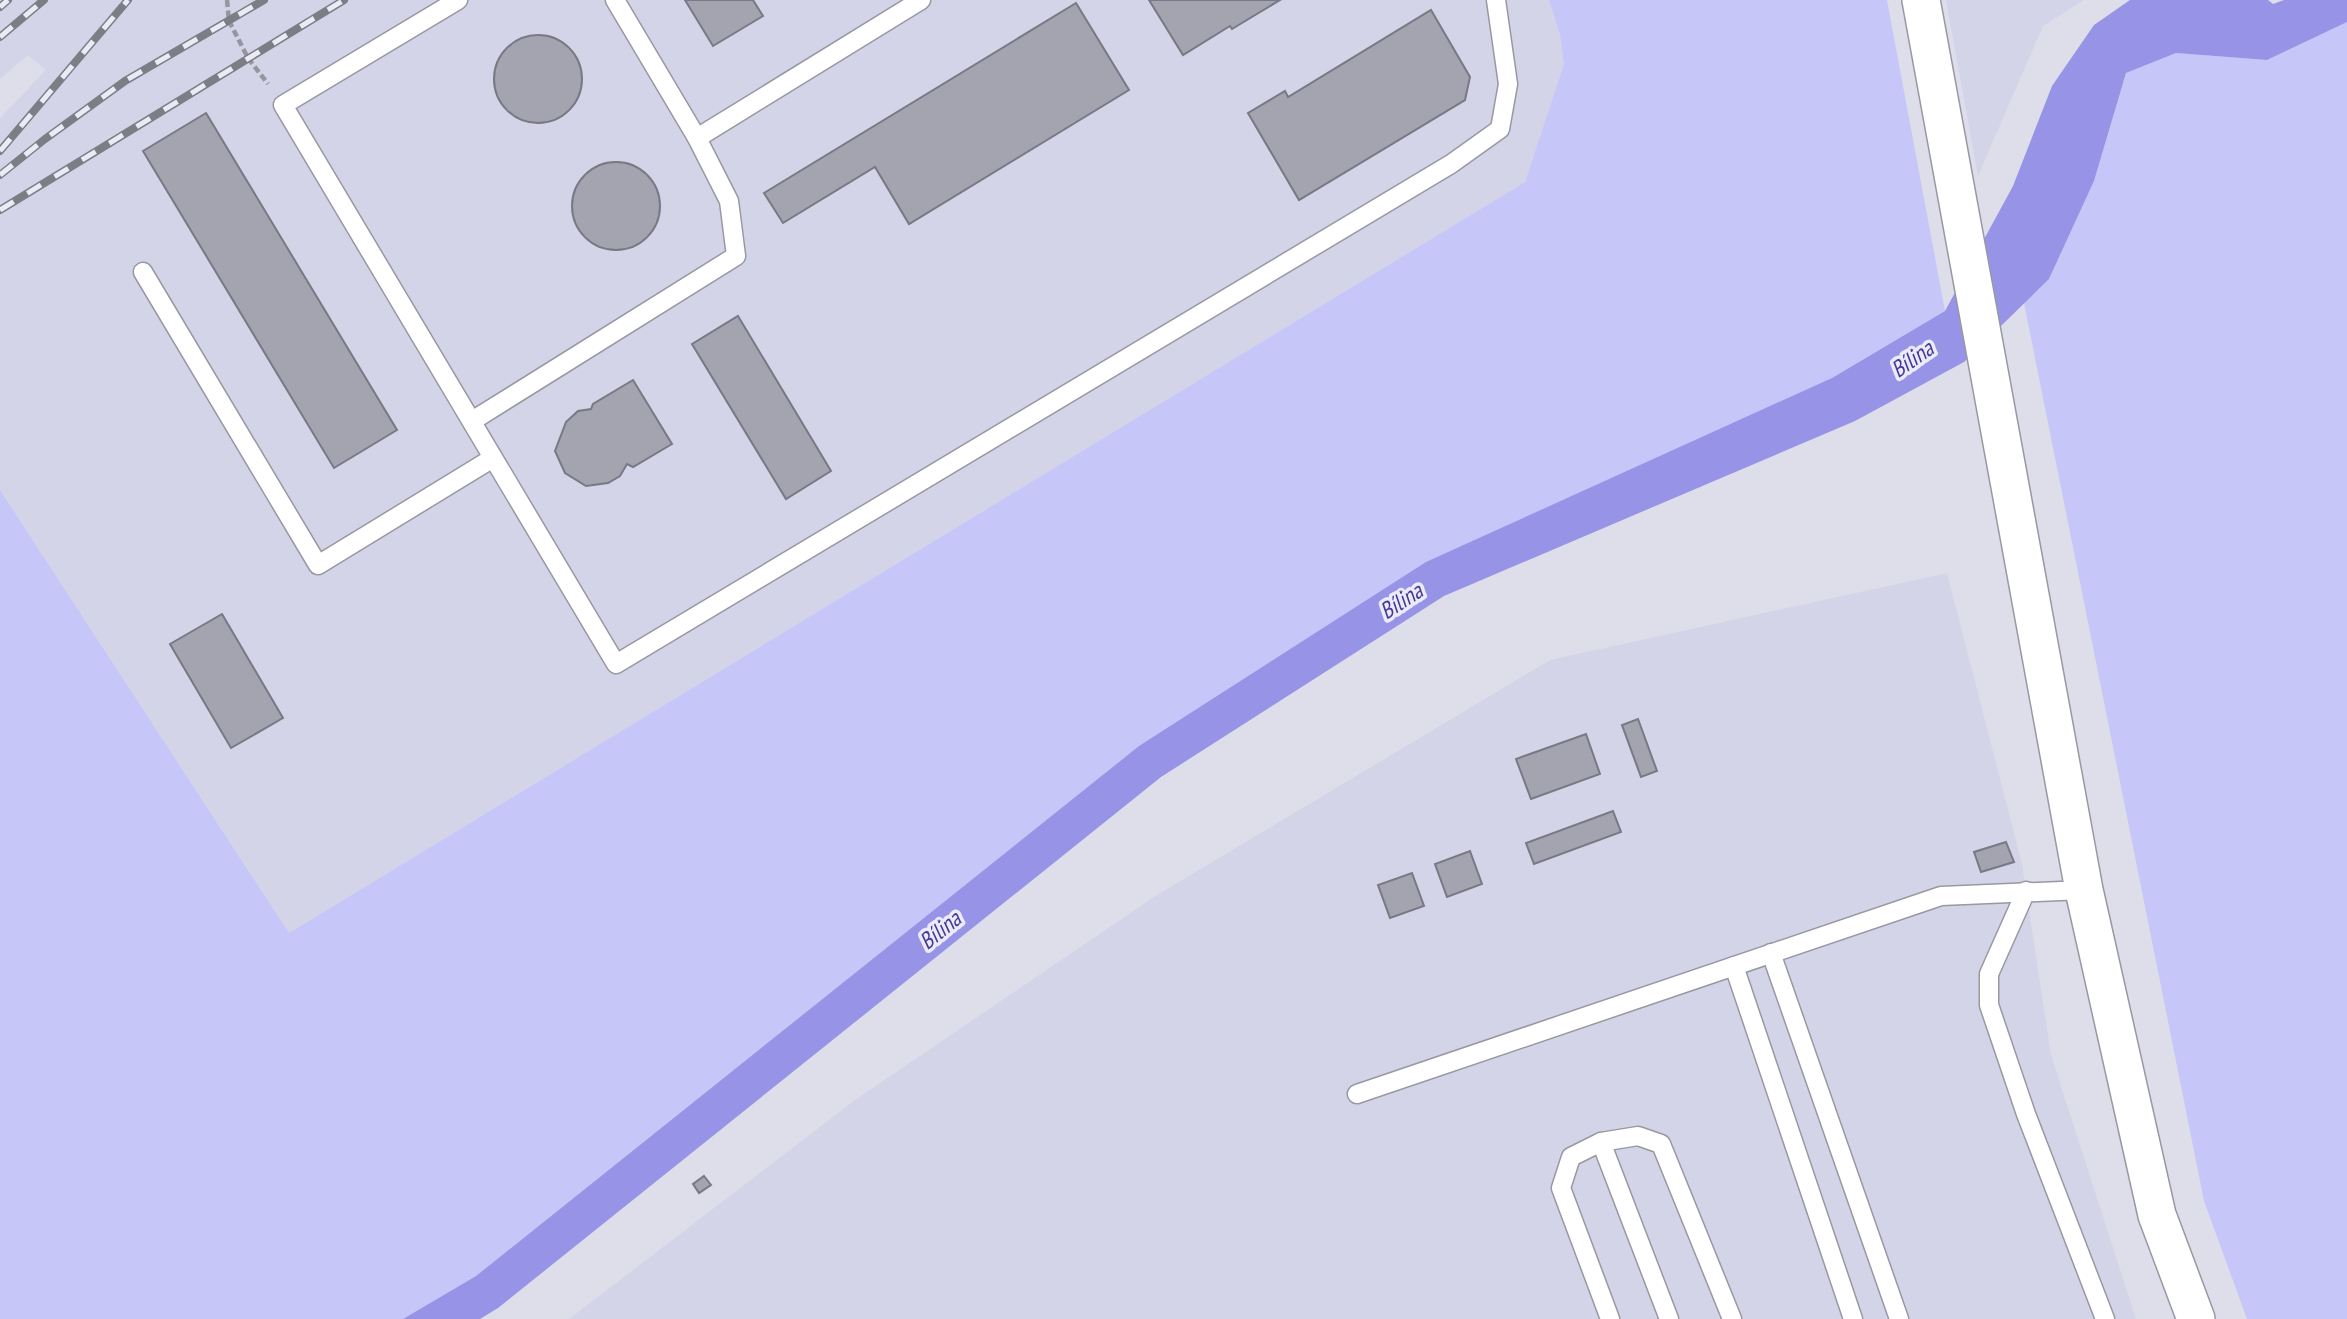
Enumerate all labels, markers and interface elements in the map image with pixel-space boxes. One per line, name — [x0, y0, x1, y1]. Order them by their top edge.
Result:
water label: Bílina — [1885, 333, 1940, 384]
water label: Bílina — [1374, 575, 1429, 625]
water label: Bílina — [913, 903, 968, 955]

